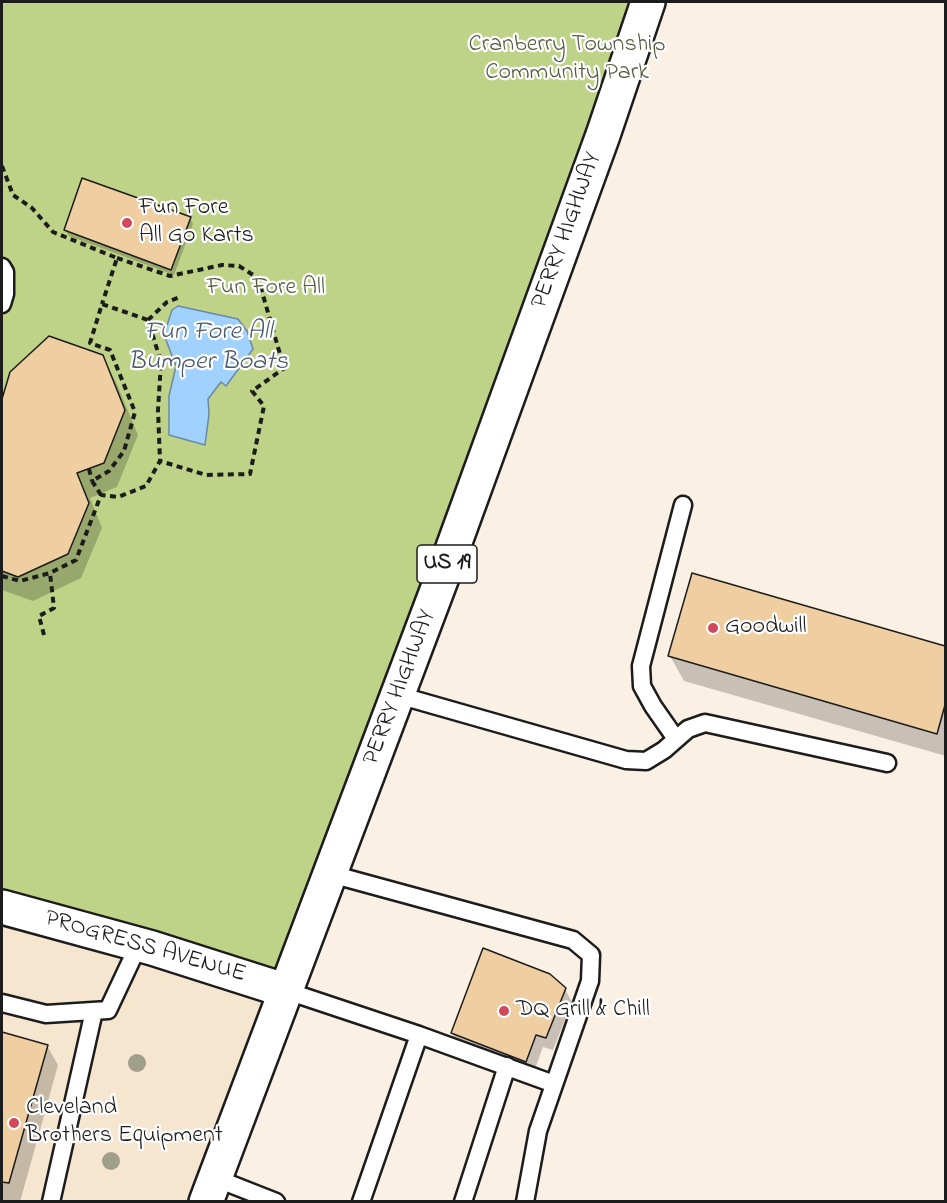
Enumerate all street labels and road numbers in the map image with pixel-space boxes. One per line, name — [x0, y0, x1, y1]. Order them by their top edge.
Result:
street label: PERRY HIGHWAY — [527, 149, 609, 313]
road number: US 19 — [417, 545, 477, 583]
street label: PERRY HIGHWAY — [358, 607, 444, 769]
street label: PROGRESS AVENUE — [41, 906, 249, 990]

